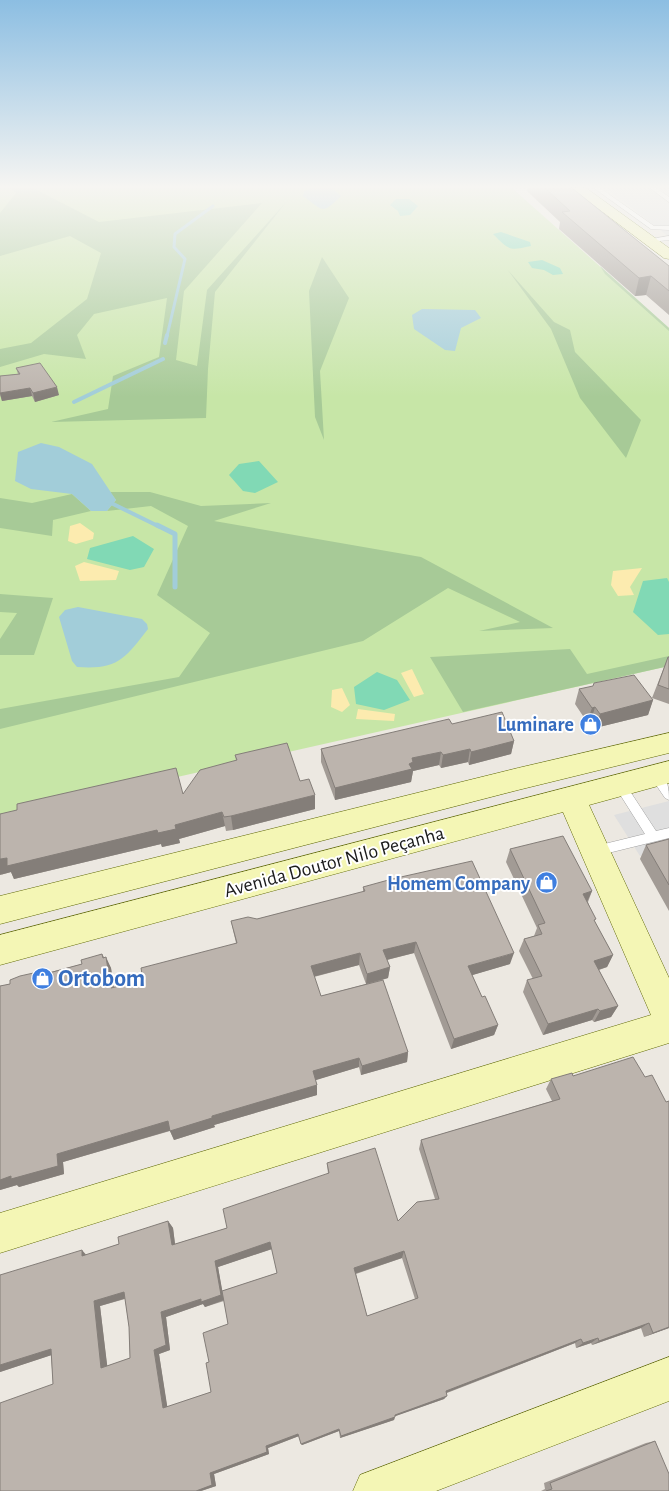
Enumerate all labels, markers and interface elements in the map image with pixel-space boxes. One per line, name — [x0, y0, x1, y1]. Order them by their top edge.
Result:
shop icon: Luminare — [578, 712, 602, 736]
place label: Luminare — [497, 715, 574, 735]
street label: Avenida Doutor Nilo Peçanha — [222, 823, 446, 901]
shop icon: Homem Company — [534, 871, 558, 895]
place label: Homem Company — [387, 874, 530, 894]
shop icon: Ortobom — [30, 966, 54, 990]
place label: Ortobom — [58, 967, 145, 991]

